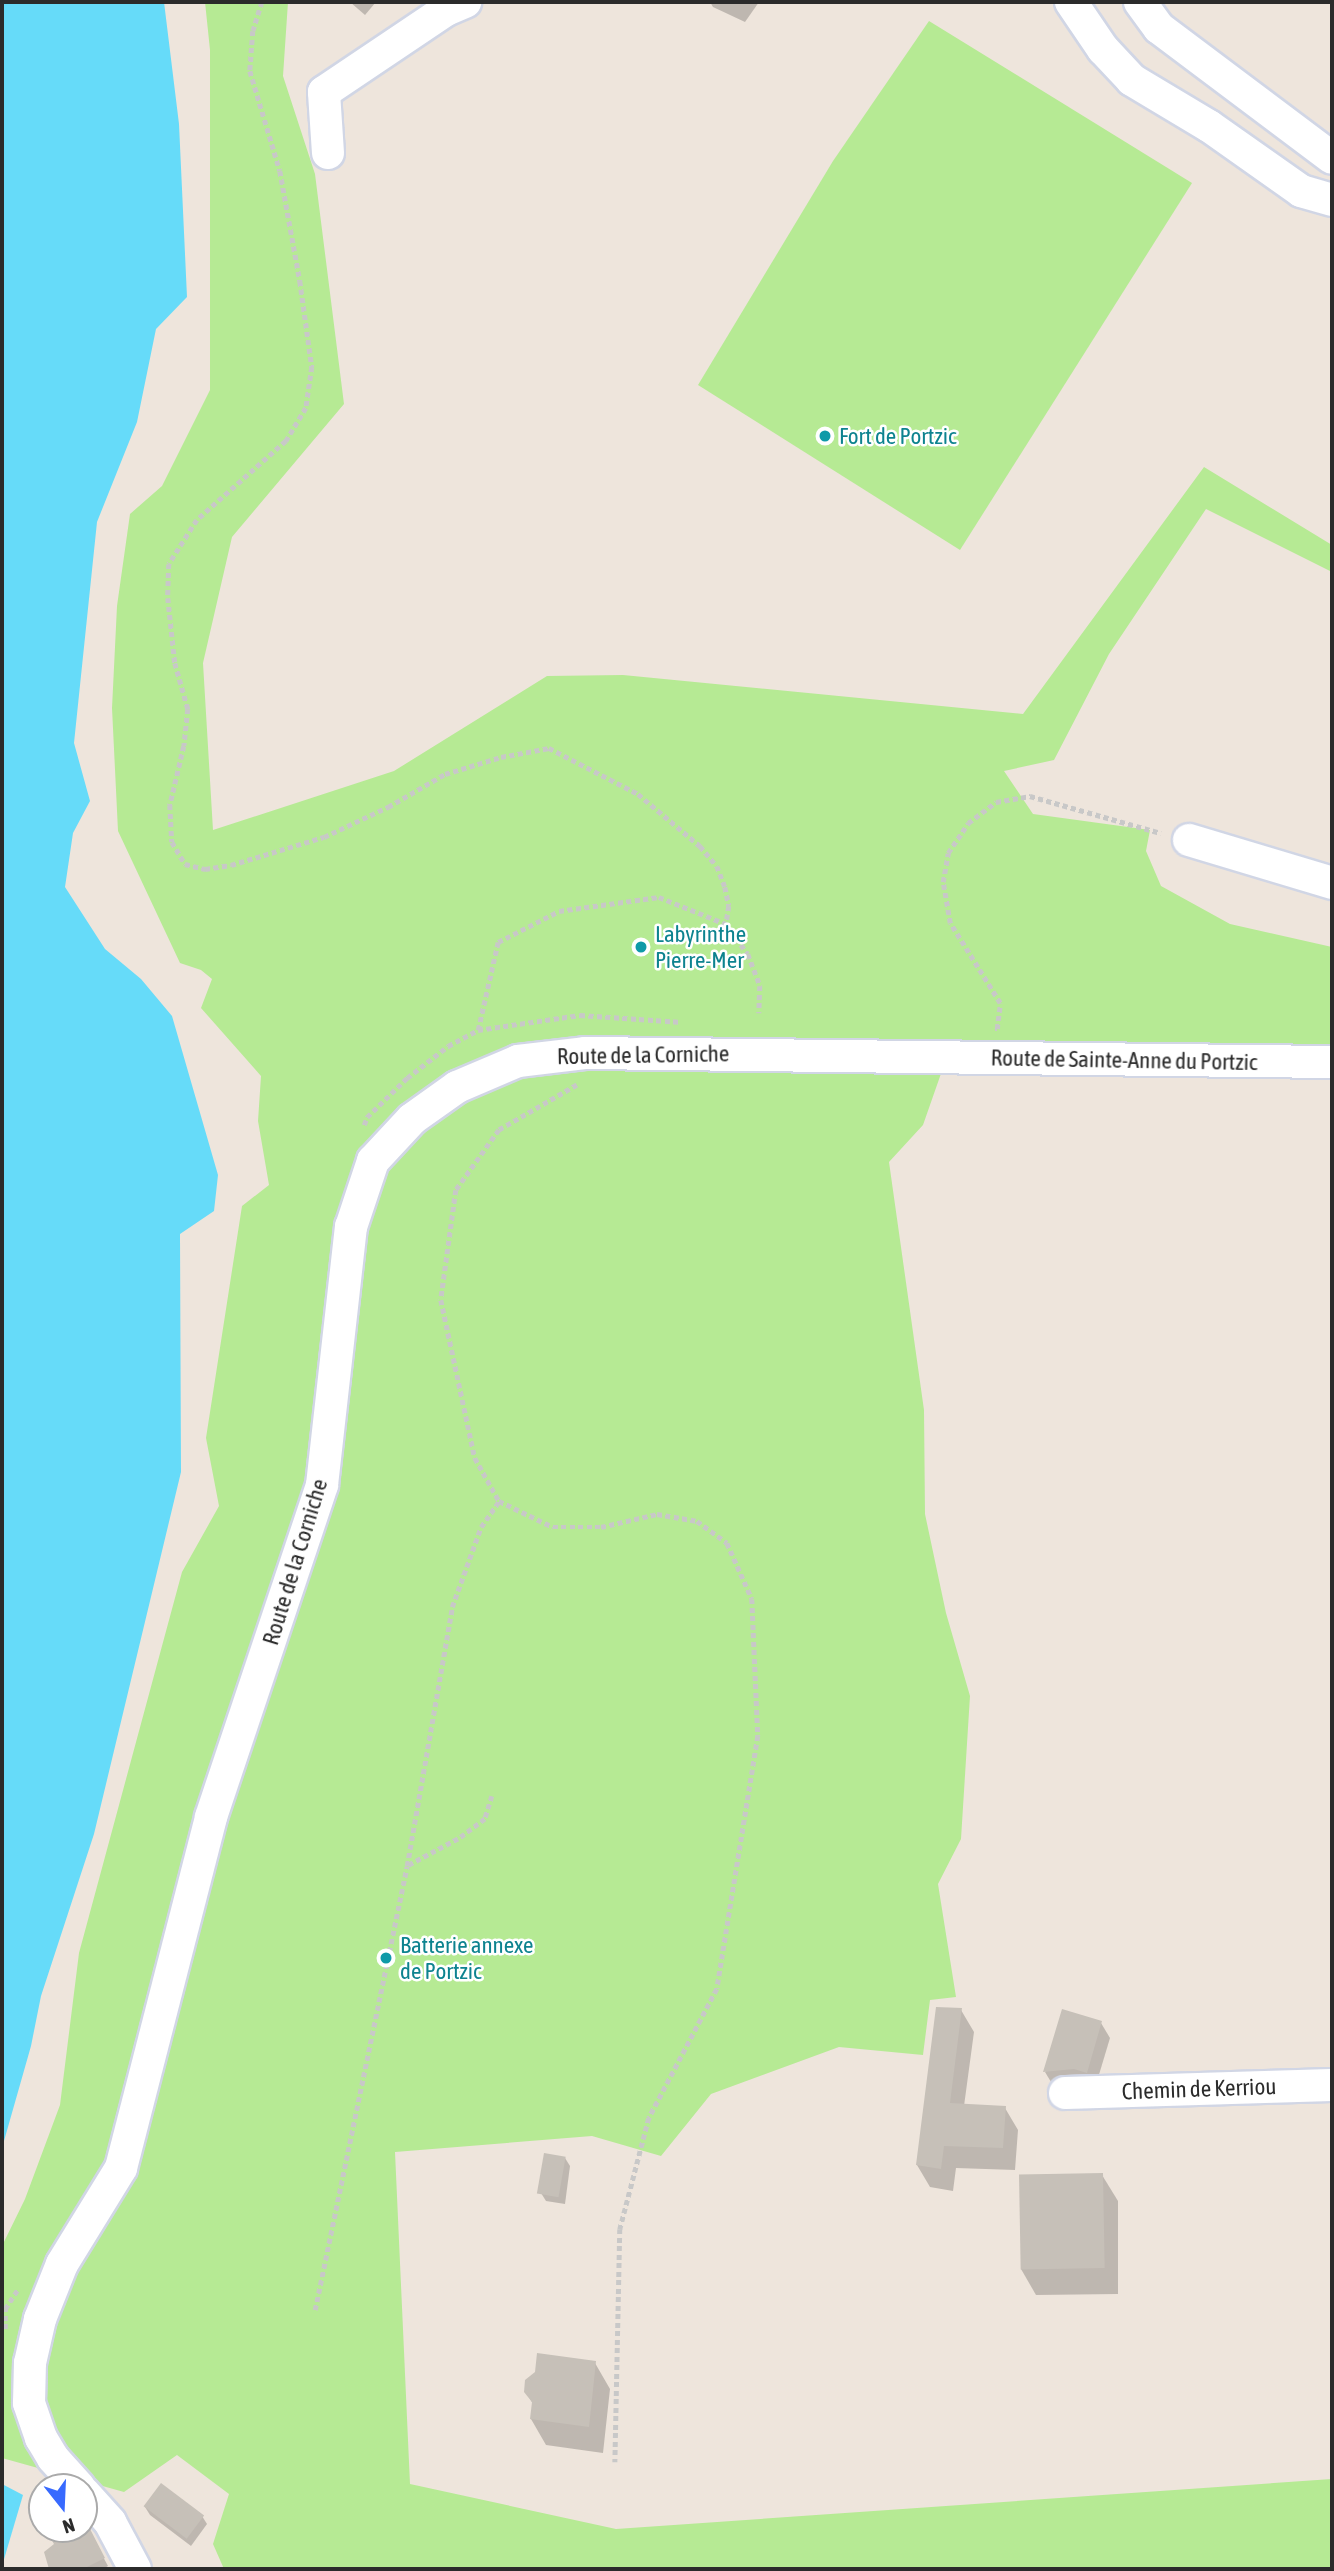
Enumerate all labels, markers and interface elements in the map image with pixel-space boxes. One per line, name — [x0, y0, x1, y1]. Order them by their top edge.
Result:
place label: Fort de Portzic — [839, 422, 957, 450]
marker: Fort de Portzic — [817, 428, 833, 444]
place label: Labyrinthe Pierre-Mer — [655, 920, 746, 974]
marker: Labyrinthe Pierre-Mer — [633, 939, 649, 955]
street label: Route de la Corniche — [557, 1040, 729, 1070]
street label: Route de Sainte-Anne du Portzic — [990, 1044, 1258, 1076]
street label: Route de la Corniche — [257, 1476, 333, 1648]
place label: Batterie annexe de Portzic — [400, 1931, 533, 1985]
marker: Batterie annexe de Portzic — [378, 1950, 394, 1966]
street label: Chemin de Kerriou — [1121, 2073, 1277, 2105]
north arrow — [28, 2473, 98, 2543]
text: N — [60, 2514, 78, 2538]

